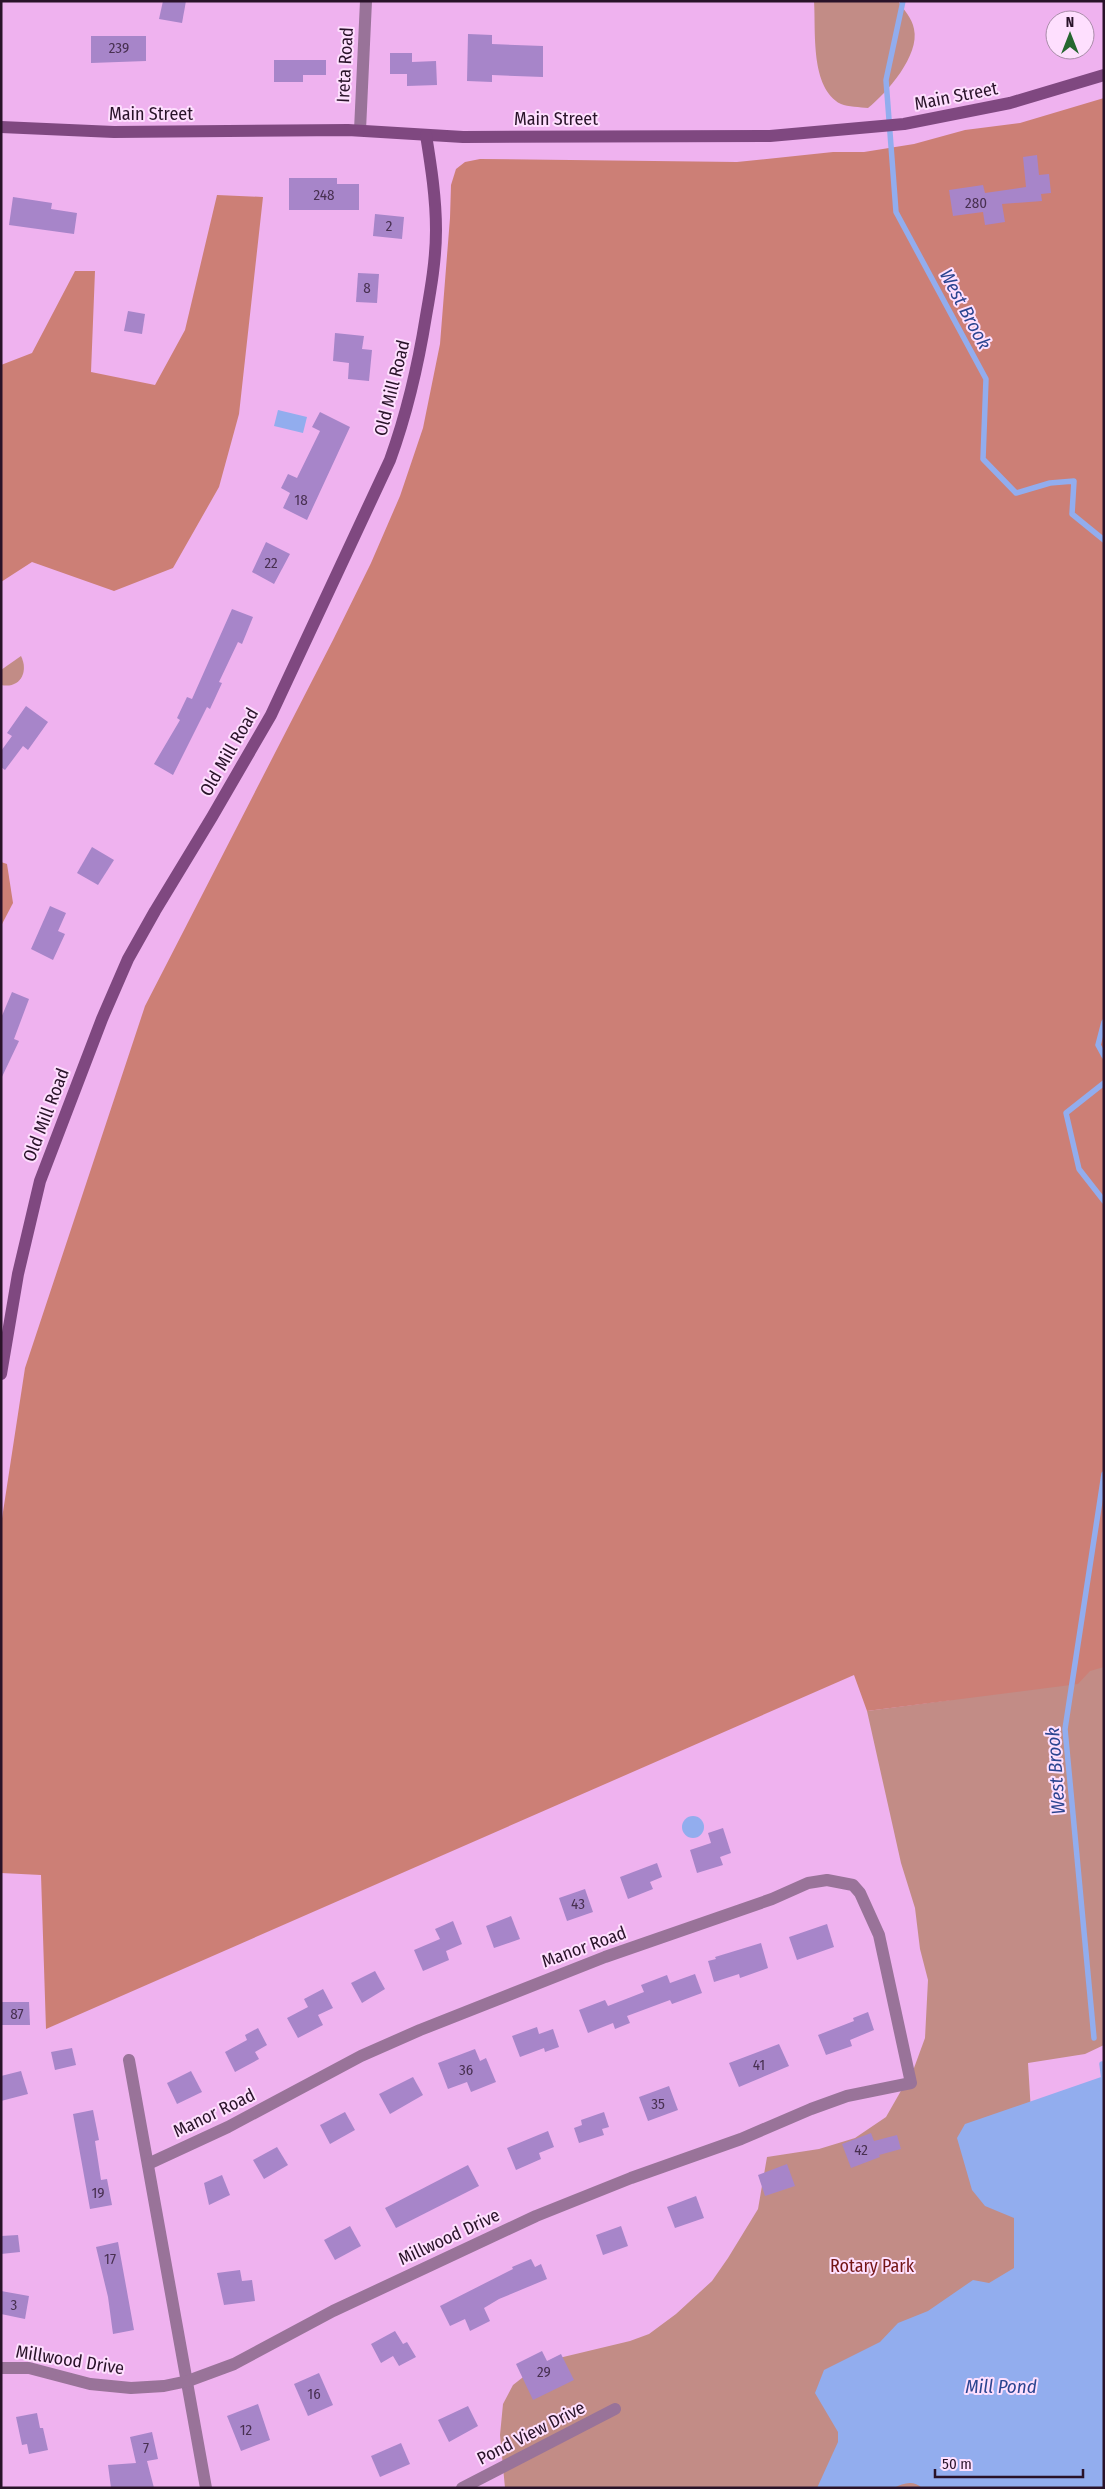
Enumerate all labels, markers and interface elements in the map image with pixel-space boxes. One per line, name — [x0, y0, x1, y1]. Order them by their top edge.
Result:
north arrow — [1045, 10, 1095, 60]
text: N — [1066, 14, 1074, 31]
street label: Ireta Road — [332, 27, 358, 103]
house number: 239 — [109, 39, 129, 57]
street label: Main Street — [913, 77, 999, 115]
street label: Main Street — [109, 103, 193, 125]
street label: Main Street — [514, 108, 598, 130]
house number: 248 — [313, 186, 335, 204]
house number: 280 — [965, 194, 987, 212]
house number: 2 — [386, 217, 393, 235]
water label: West Brook — [935, 265, 996, 353]
house number: 8 — [363, 279, 371, 297]
street label: Old Mill Road — [369, 338, 415, 438]
house number: 18 — [294, 491, 308, 509]
house number: 22 — [264, 554, 278, 572]
street label: Old Mill Road — [195, 704, 263, 800]
street label: Old Mill Road — [18, 1065, 74, 1165]
water label: West Brook — [1041, 1727, 1070, 1815]
house number: 43 — [571, 1895, 585, 1913]
street label: Manor Road — [539, 1922, 629, 1972]
house number: 87 — [10, 2005, 24, 2023]
house number: 41 — [753, 2056, 765, 2074]
house number: 36 — [459, 2061, 473, 2079]
street label: Manor Road — [169, 2084, 259, 2142]
house number: 35 — [651, 2095, 665, 2113]
house number: 42 — [854, 2141, 868, 2159]
house number: 19 — [91, 2184, 105, 2202]
street label: Millwood Drive — [395, 2204, 503, 2270]
house number: 17 — [104, 2250, 116, 2268]
park label: Rotary Park — [830, 2255, 915, 2277]
house number: 3 — [11, 2296, 18, 2314]
street label: Millwood Drive — [14, 2341, 126, 2379]
house number: 29 — [537, 2363, 551, 2381]
water label: Mill Pond — [965, 2375, 1037, 2398]
house number: 16 — [307, 2385, 321, 2403]
street label: Pond View Drive — [473, 2396, 589, 2470]
house number: 12 — [240, 2421, 253, 2439]
house number: 7 — [143, 2439, 149, 2457]
scale bar — [935, 2446, 1082, 2478]
text: 50 m — [942, 2455, 972, 2473]

